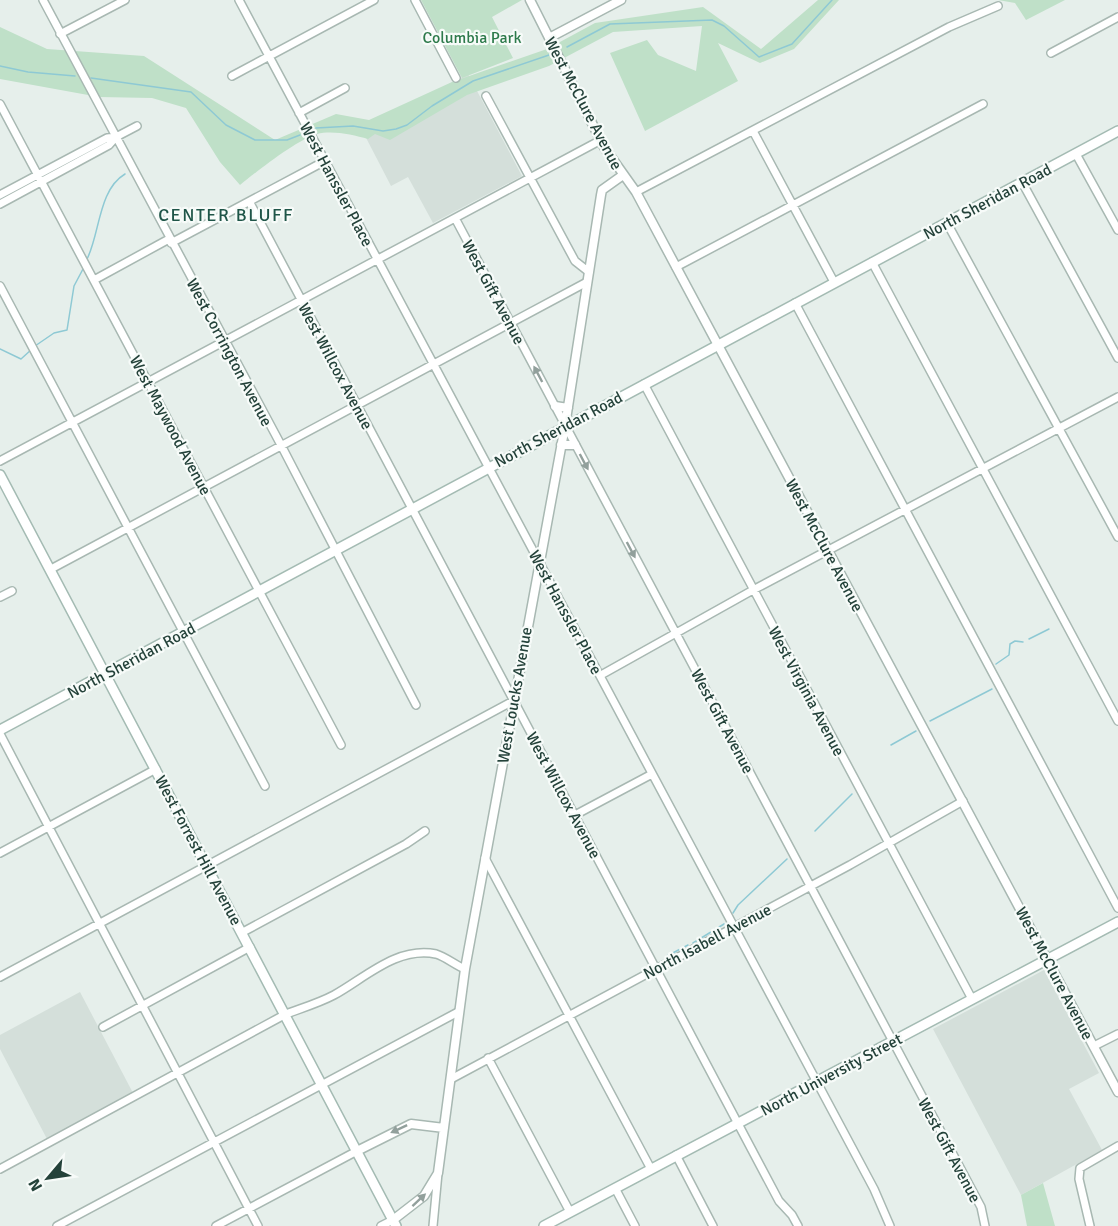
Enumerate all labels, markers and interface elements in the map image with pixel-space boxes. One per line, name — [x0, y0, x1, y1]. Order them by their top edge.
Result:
park label: Columbia Park — [422, 28, 522, 48]
street label: West McClure Avenue — [540, 34, 627, 173]
street label: West Hanssler Place — [295, 119, 377, 250]
street label: North Sheridan Road — [920, 160, 1055, 244]
district label: CENTER BLUFF — [158, 204, 294, 226]
street label: West Gift Avenue — [457, 237, 529, 348]
street label: West Corrington Avenue — [182, 275, 277, 430]
street label: West Willcox Avenue — [293, 300, 377, 433]
street label: West Maywood Avenue — [125, 352, 215, 499]
one-way arrow — [533, 365, 543, 382]
street label: North Sheridan Road — [491, 388, 626, 472]
one-way arrow — [579, 454, 589, 471]
street label: West McClure Avenue — [781, 476, 868, 615]
one-way arrow — [626, 542, 636, 559]
street label: West Hanssler Place — [524, 547, 606, 678]
street label: North Sheridan Road — [64, 619, 199, 703]
street label: West Virginia Avenue — [764, 623, 849, 760]
street label: West Loucks Avenue — [493, 625, 537, 765]
street label: West Gift Avenue — [686, 666, 758, 777]
street label: West Willcox Avenue — [521, 729, 605, 862]
street label: West Forrest Hill Avenue — [150, 772, 246, 929]
street label: North Isabell Avenue — [640, 900, 775, 984]
street label: West McClure Avenue — [1011, 904, 1098, 1043]
street label: North University Street — [757, 1029, 906, 1121]
street label: West Gift Avenue — [913, 1095, 985, 1206]
one-way arrow — [390, 1125, 407, 1134]
north arrow — [18, 1148, 78, 1208]
text: N — [24, 1175, 47, 1195]
one-way arrow — [412, 1193, 426, 1207]

